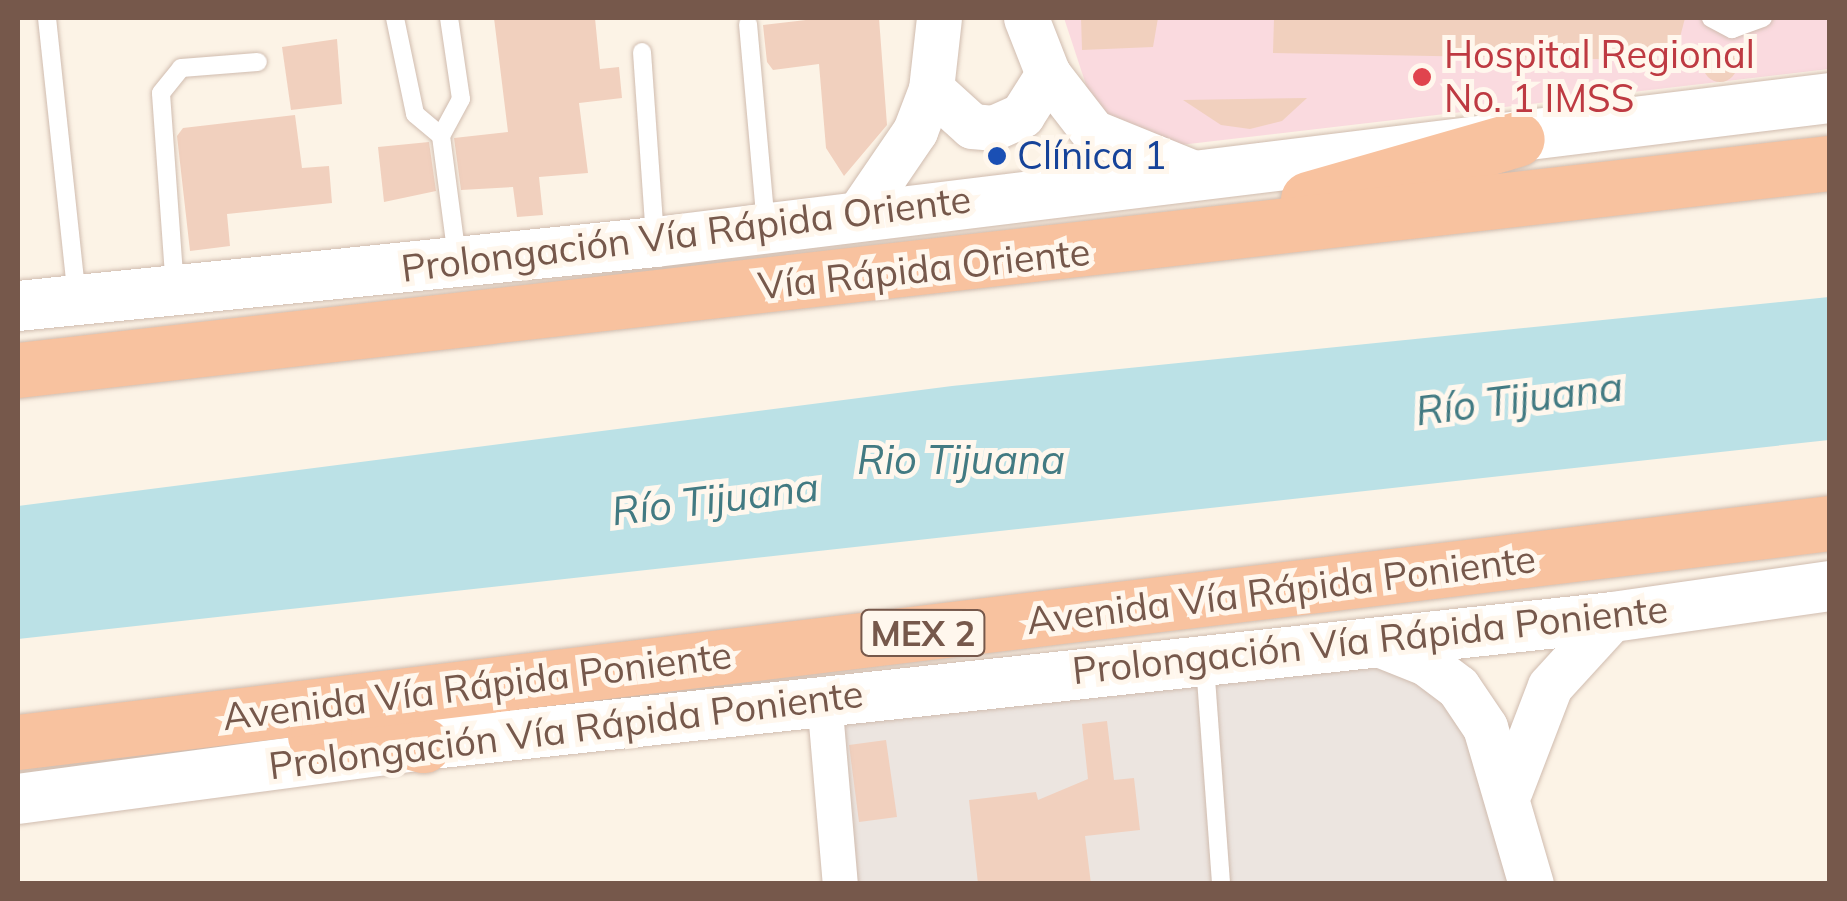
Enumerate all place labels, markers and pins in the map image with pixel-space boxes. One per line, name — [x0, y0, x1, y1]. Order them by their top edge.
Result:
place label: Hospital Regional No. 1 IMSS — [1444, 32, 1755, 121]
marker: Hospital Regional No. 1 IMSS — [1409, 64, 1435, 90]
place label: Clínica 1 — [1017, 133, 1167, 179]
marker: Clínica 1 — [986, 145, 1008, 167]

